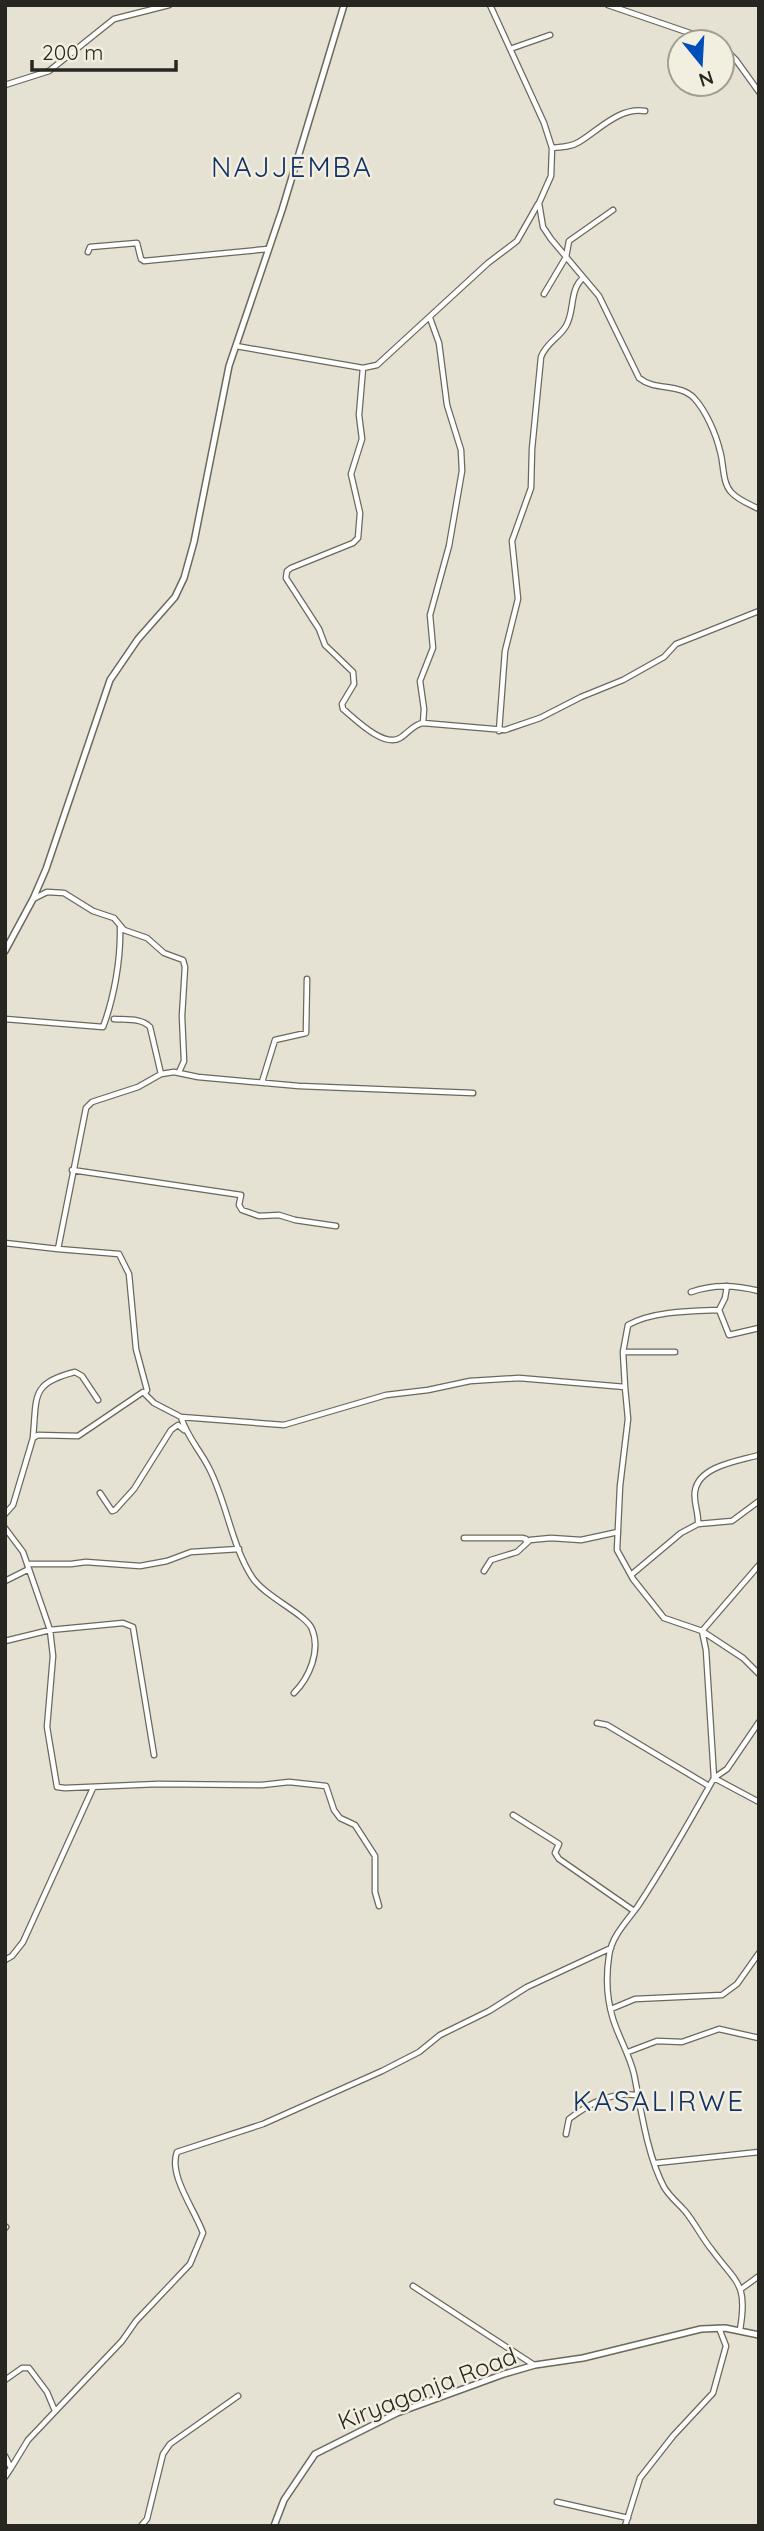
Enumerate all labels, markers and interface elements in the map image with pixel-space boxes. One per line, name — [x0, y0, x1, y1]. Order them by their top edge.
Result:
scale bar — [32, 28, 175, 72]
north arrow — [666, 28, 736, 98]
text: 200 m — [42, 39, 104, 65]
text: N — [696, 66, 717, 93]
district label: NAJJEMBA — [211, 149, 373, 184]
district label: KASALIRWE — [573, 2083, 745, 2118]
street label: Kiryagonja Road — [334, 2340, 520, 2436]

